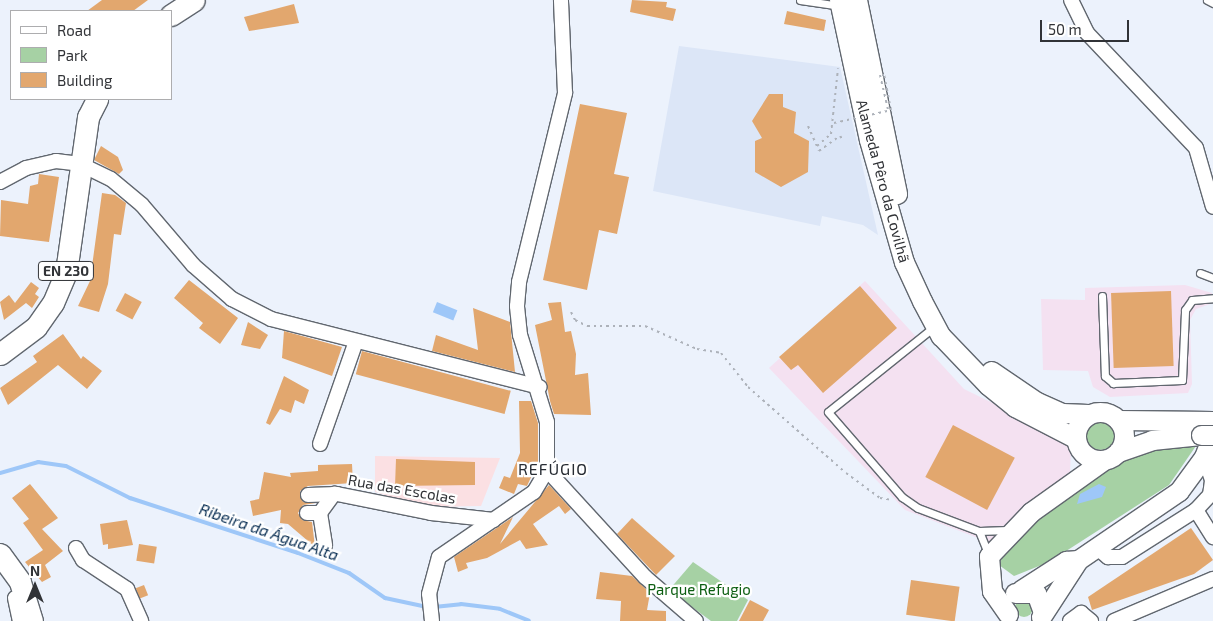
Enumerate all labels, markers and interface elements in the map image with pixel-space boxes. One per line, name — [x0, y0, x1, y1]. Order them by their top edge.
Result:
legend — [10, 10, 172, 100]
scale bar — [1043, 10, 1132, 42]
text: 50 m — [1048, 20, 1082, 38]
text: Road — [57, 21, 92, 39]
text: Park — [57, 46, 88, 64]
text: Building — [57, 71, 112, 89]
street label: Alameda Pêro da Covilhã — [853, 97, 913, 265]
road number: EN 230 — [37, 260, 95, 282]
district label: REFÚGIO — [517, 459, 589, 479]
street label: Rua das Escolas — [347, 471, 457, 507]
water label: Ribeira da Água Alta — [196, 499, 342, 565]
north arrow — [10, 561, 60, 611]
text: N — [30, 562, 40, 579]
park label: Parque Refugio — [647, 581, 751, 599]

